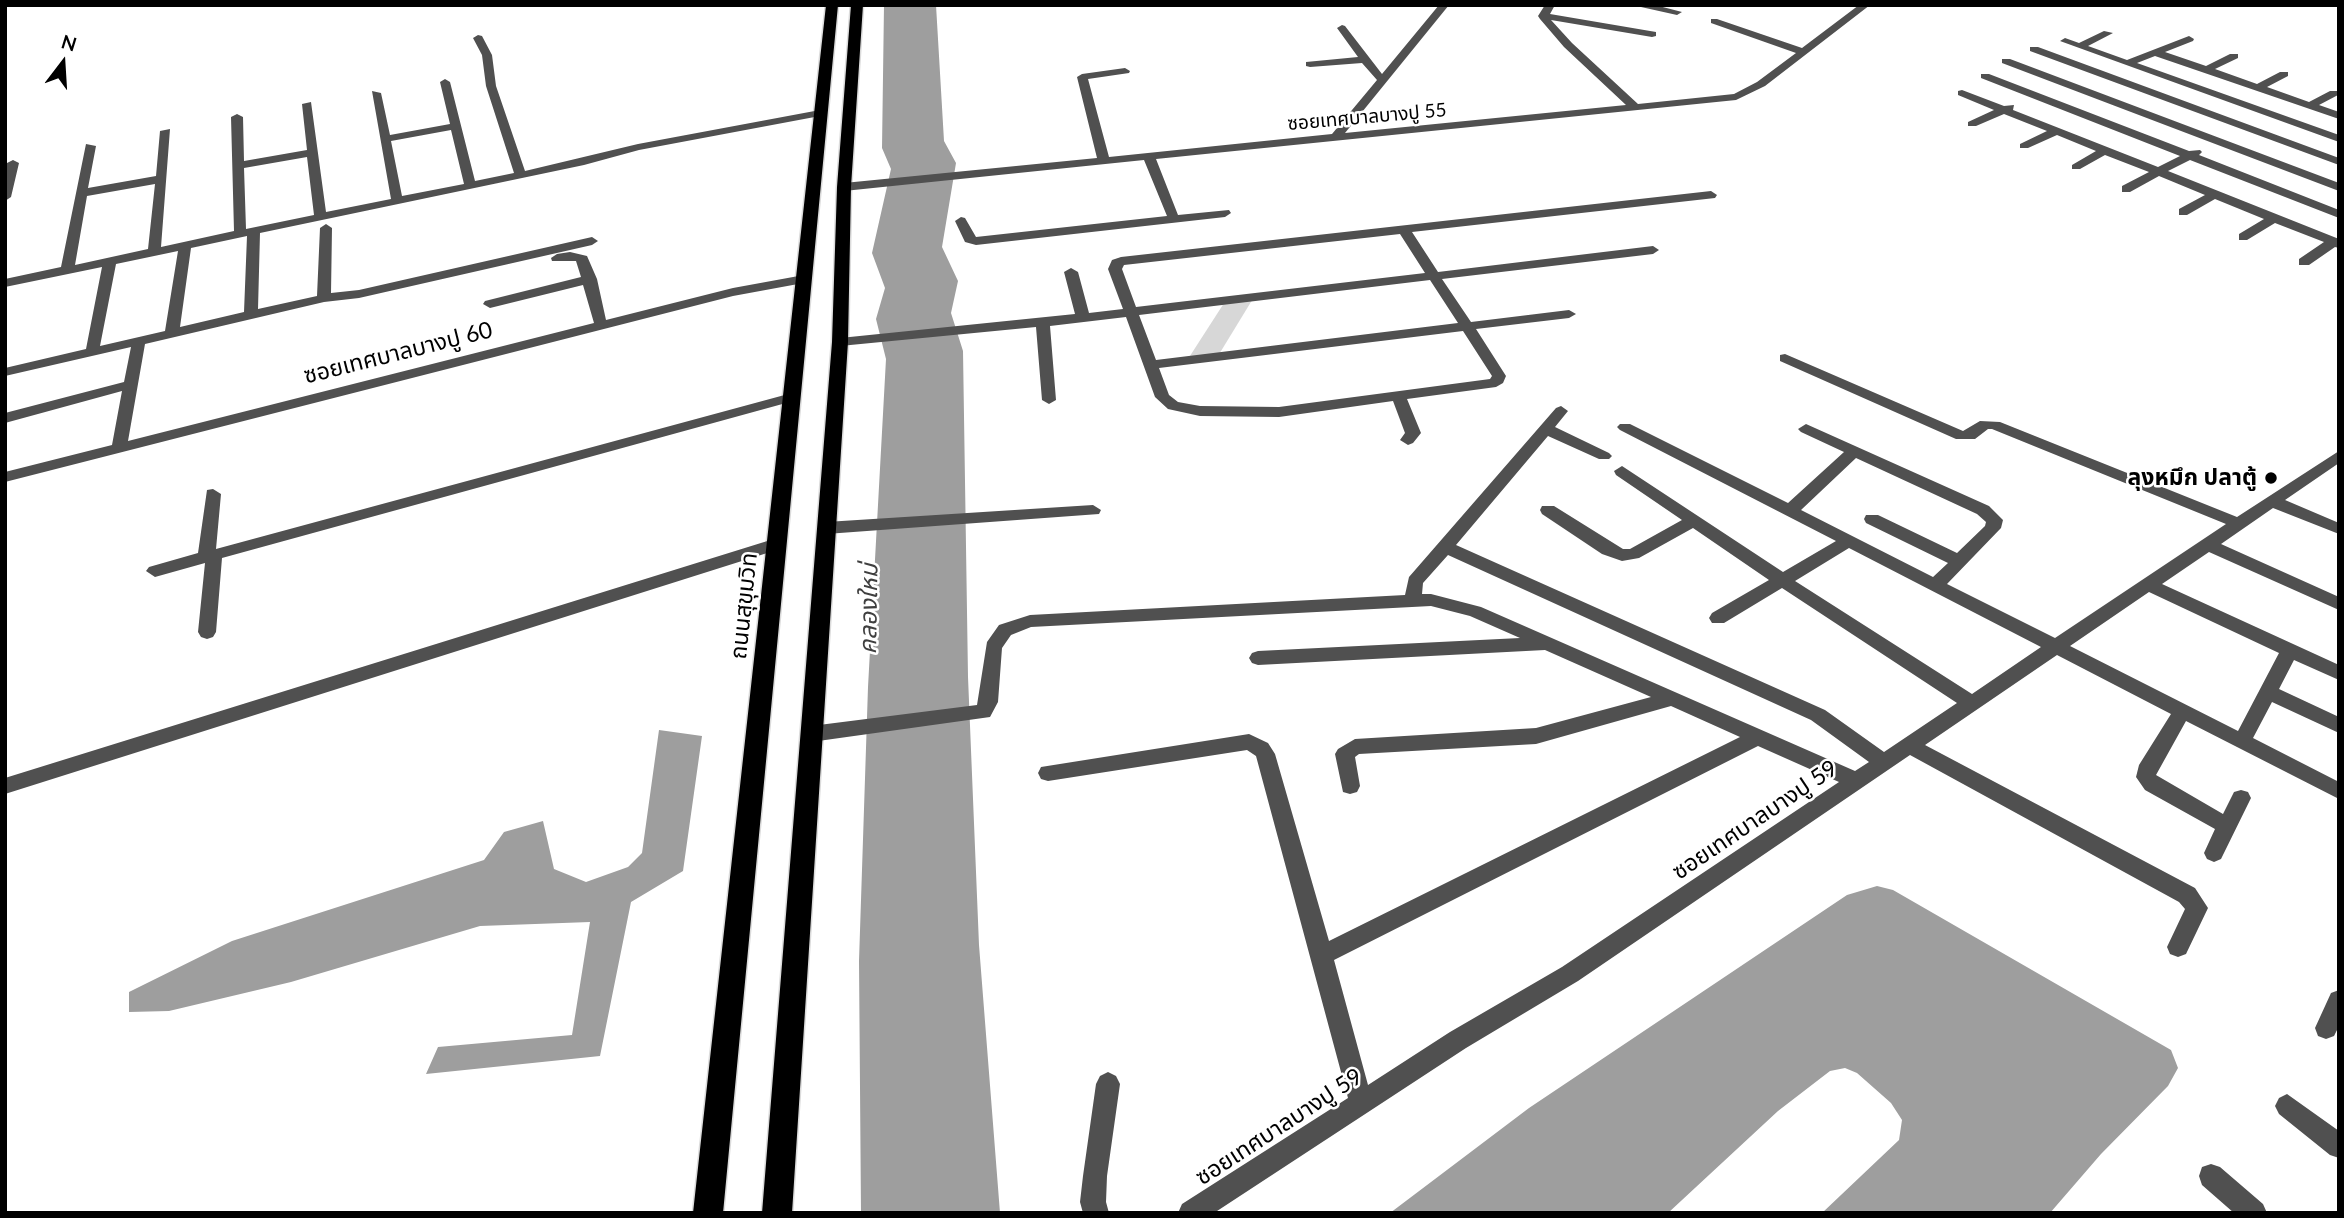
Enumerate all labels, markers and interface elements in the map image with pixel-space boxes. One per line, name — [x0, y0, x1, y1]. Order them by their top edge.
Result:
north arrow — [28, 28, 98, 98]
text: N — [59, 29, 80, 56]
street label: ซอยเทศบาลบางปู 55 — [1286, 99, 1448, 135]
street label: ซอยเทศบาลบางปู 60 — [301, 316, 495, 390]
place label: ลุงหมึก ปลาตู้ — [2128, 464, 2257, 492]
marker: ลุงหมึก ปลาตู้ — [2263, 470, 2279, 486]
street label: ถนนสุขุมวิท — [725, 551, 763, 661]
water label: คลองใหม่ — [854, 563, 884, 655]
street label: ซอยเทศบาลบางปู 59 — [1667, 755, 1843, 885]
street label: ซอยเทศบาลบางปู 59 — [1190, 1063, 1368, 1191]

